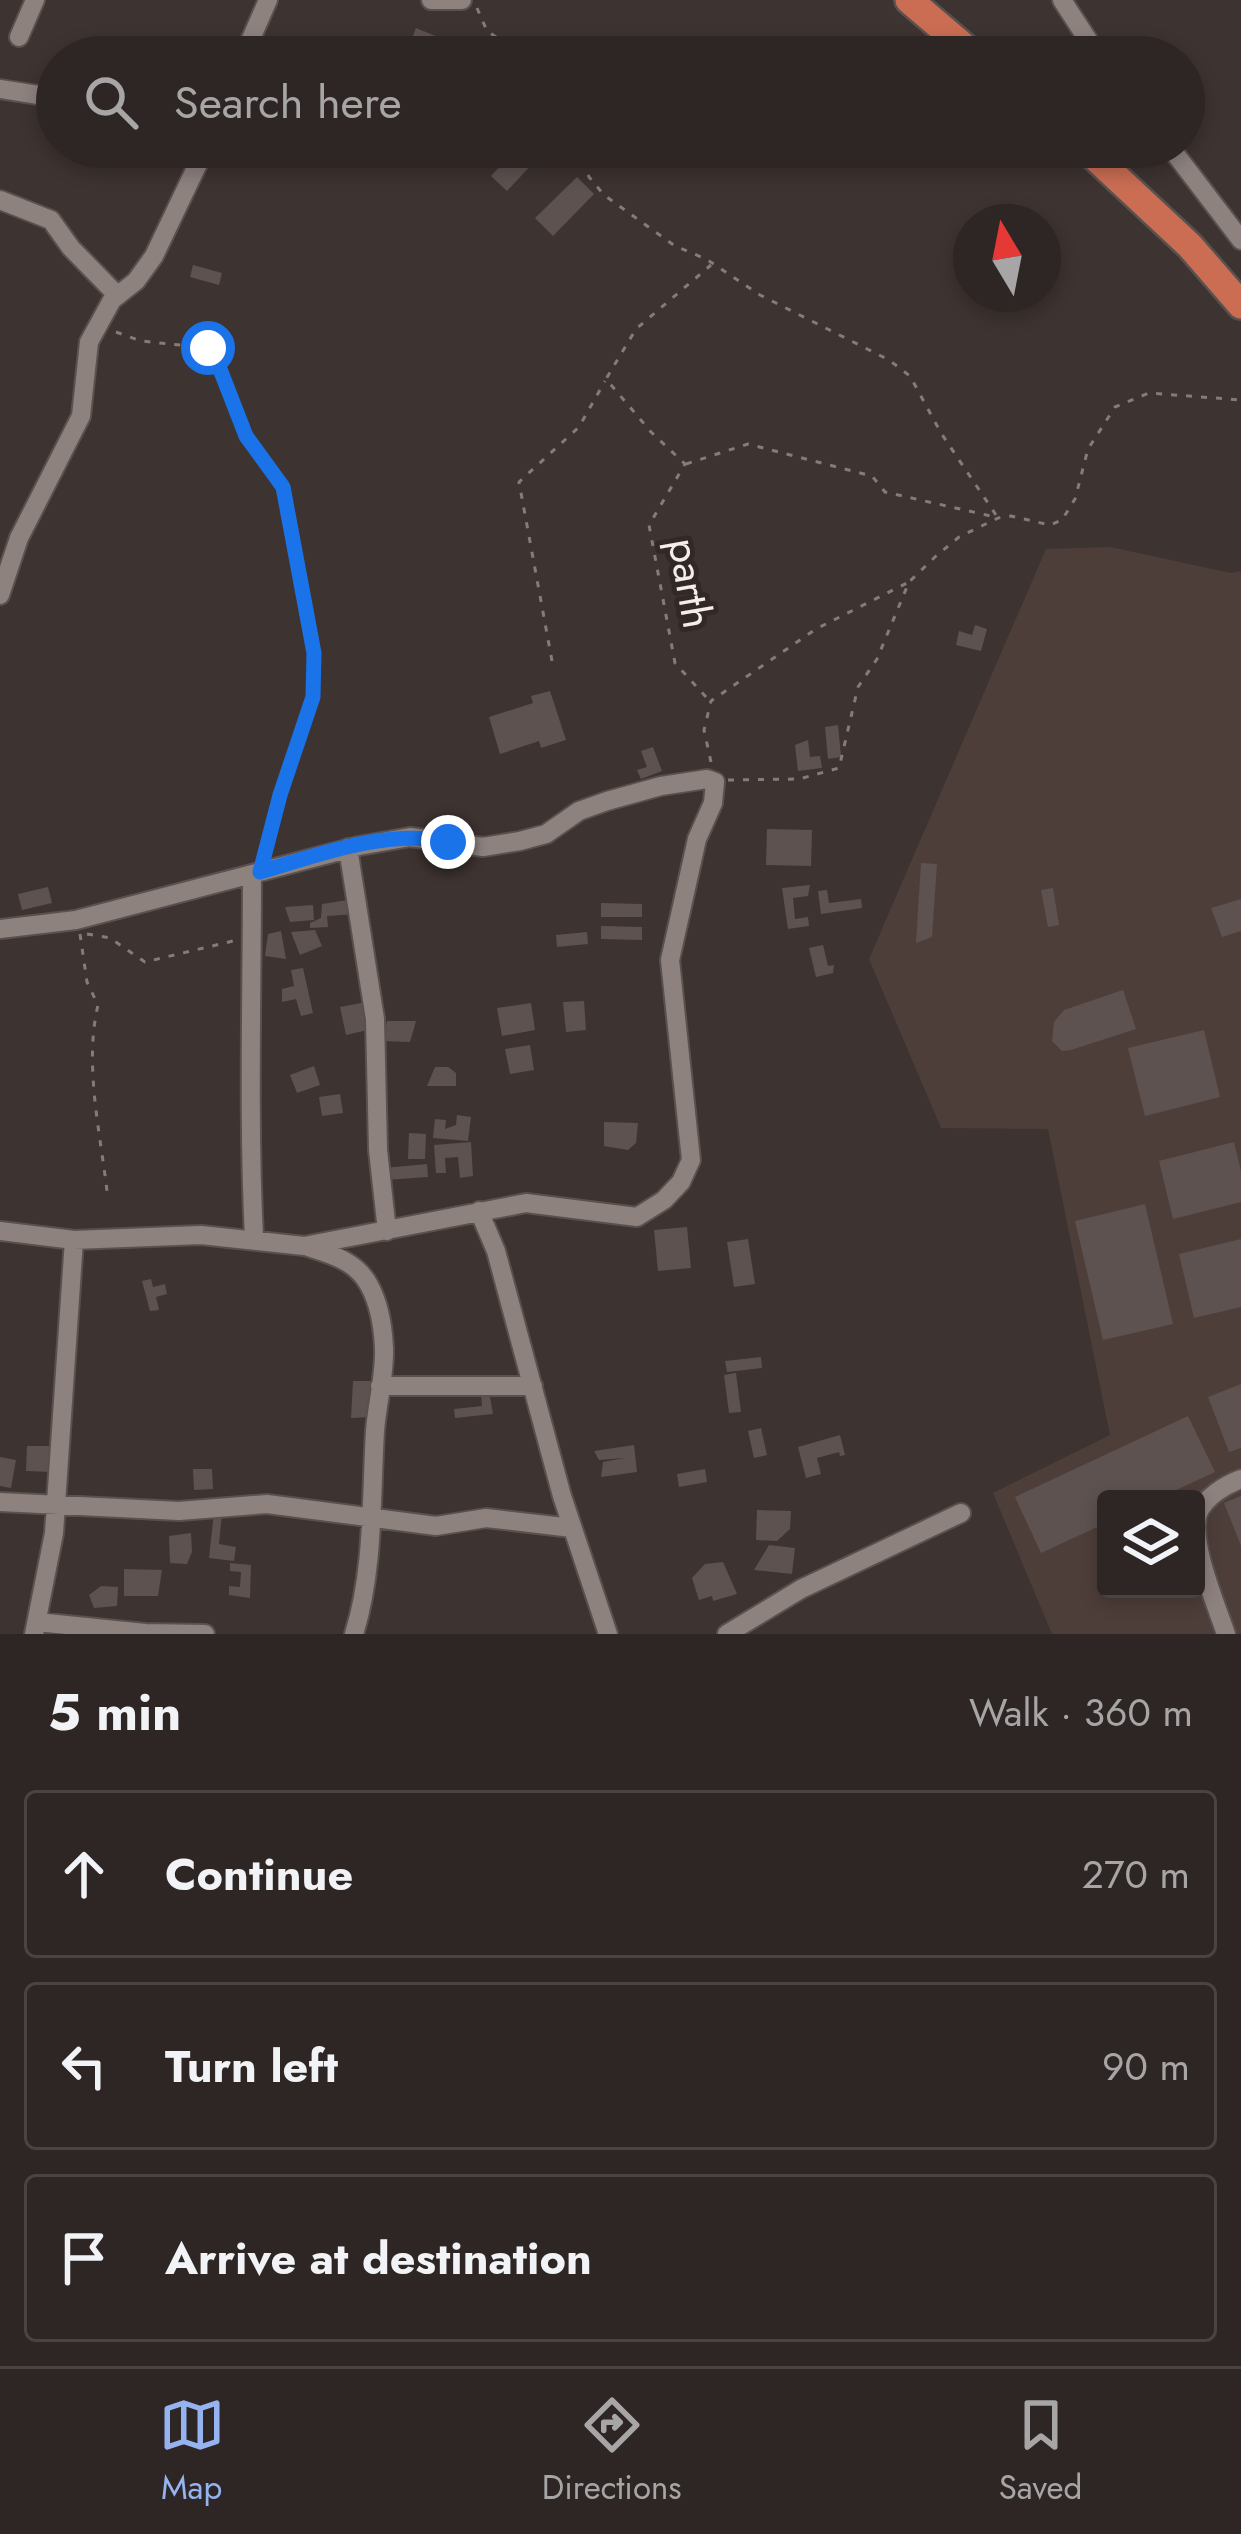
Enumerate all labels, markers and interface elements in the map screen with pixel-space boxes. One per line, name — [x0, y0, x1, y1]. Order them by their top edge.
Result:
search box — [36, 36, 1205, 168]
icon: search — [78, 69, 144, 135]
text: Search here — [174, 70, 402, 135]
north arrow — [953, 204, 1061, 312]
route start — [181, 321, 235, 375]
street label: parth — [653, 533, 728, 633]
route end — [421, 815, 475, 869]
map controls — [1097, 1490, 1205, 1598]
button: layers — [1097, 1490, 1205, 1598]
text: 5 min — [48, 1675, 181, 1749]
text: Walk · 360 m — [969, 1684, 1193, 1741]
icon: ahead — [51, 1841, 117, 1907]
text: Continue — [165, 1842, 353, 1907]
text: 270 m — [1082, 1846, 1190, 1903]
icon: left — [51, 2033, 117, 2099]
text: Turn left — [165, 2034, 338, 2099]
text: 90 m — [1102, 2038, 1190, 2095]
icon: arrive — [51, 2225, 117, 2291]
text: Arrive at destination — [165, 2226, 592, 2291]
tab: Map — [159, 2392, 225, 2511]
tab: Directions — [542, 2392, 682, 2511]
tab: Saved — [999, 2392, 1082, 2511]

